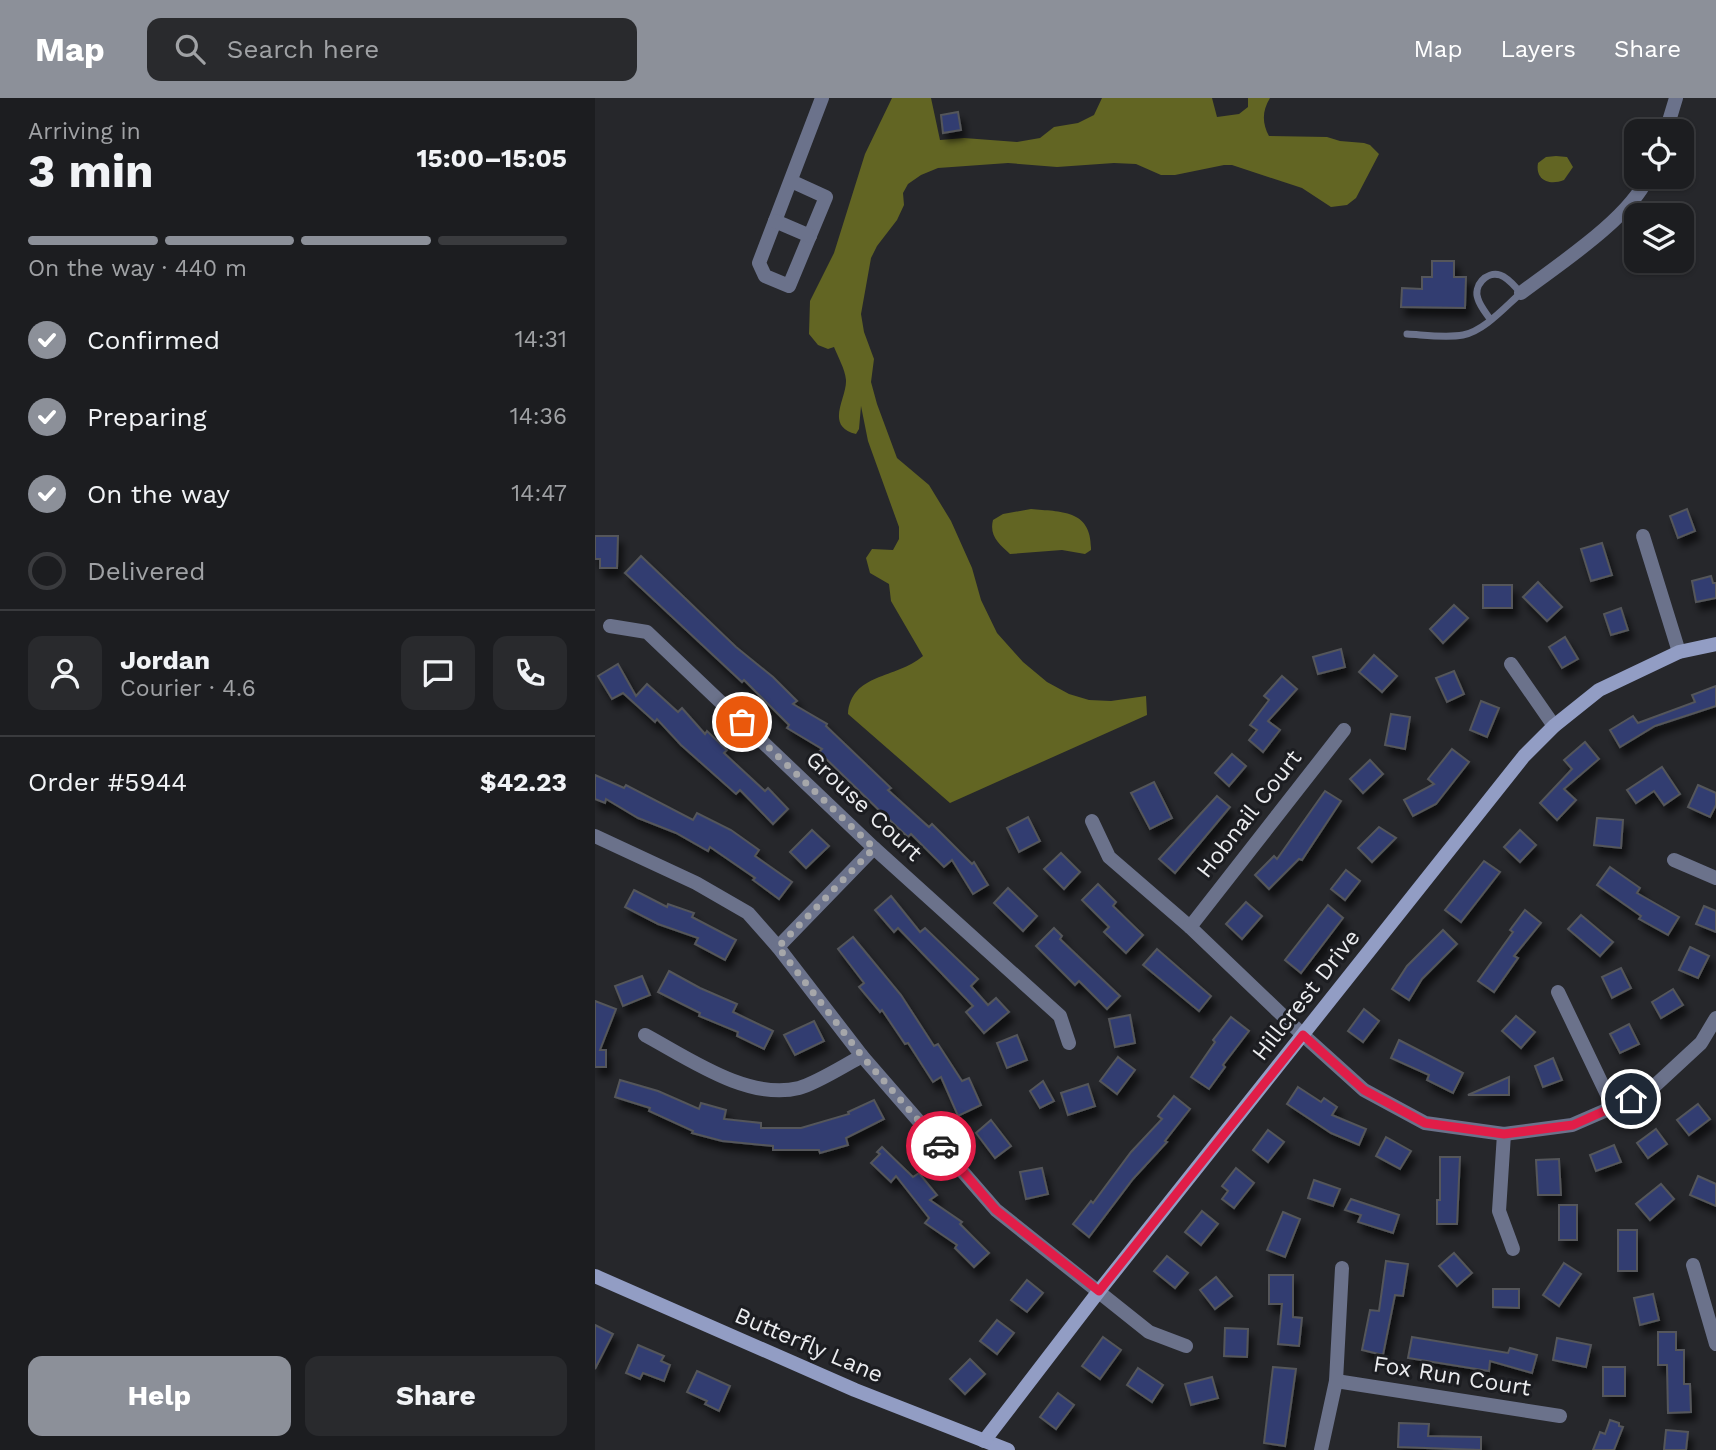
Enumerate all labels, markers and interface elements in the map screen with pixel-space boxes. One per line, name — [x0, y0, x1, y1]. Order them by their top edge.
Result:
search box — [147, 18, 637, 81]
text: Map — [35, 30, 105, 69]
icon: search — [171, 30, 209, 68]
text: Search here — [227, 34, 379, 64]
text: Map — [1414, 35, 1462, 63]
text: Layers — [1500, 35, 1576, 63]
text: Share — [1614, 35, 1681, 63]
text: Arriving in — [28, 118, 141, 145]
map controls — [1624, 119, 1694, 273]
button: locate — [1624, 119, 1694, 189]
text: 15:00–15:05 — [416, 143, 567, 173]
text: 3 min — [28, 144, 154, 198]
button: layers — [1624, 203, 1694, 273]
text: On the way · 440 m — [28, 255, 247, 282]
icon: check — [28, 321, 66, 359]
text: Confirmed — [87, 325, 220, 355]
text: 14:31 — [515, 326, 567, 353]
icon: check — [28, 398, 66, 436]
text: Preparing — [87, 402, 207, 432]
text: 14:36 — [510, 403, 567, 430]
icon: check — [28, 475, 66, 513]
text: On the way — [87, 479, 230, 509]
text: 14:47 — [511, 480, 567, 507]
text: Delivered — [87, 556, 206, 586]
button: person — [28, 636, 102, 710]
button: chat — [401, 636, 475, 710]
button: phone — [493, 636, 567, 710]
text: Jordan — [120, 645, 210, 675]
text: Courier · 4.6 — [120, 675, 256, 702]
pin — [712, 692, 772, 752]
icon: bag — [723, 703, 761, 741]
street label: Grouse Court — [800, 745, 928, 867]
street label: Hobnail Court — [1191, 745, 1307, 883]
text: Order #5944 — [28, 767, 187, 797]
text: $42.23 — [480, 767, 567, 797]
street label: Hillcrest Drive — [1246, 924, 1366, 1066]
pin — [1601, 1069, 1661, 1129]
icon: home — [1612, 1080, 1650, 1118]
courier — [906, 1111, 976, 1181]
icon: car — [922, 1127, 960, 1165]
street label: Butterfly Lane — [731, 1302, 887, 1388]
street label: Fox Run Court — [1371, 1350, 1533, 1402]
button: Help — [28, 1356, 291, 1436]
button: Share — [305, 1356, 567, 1436]

